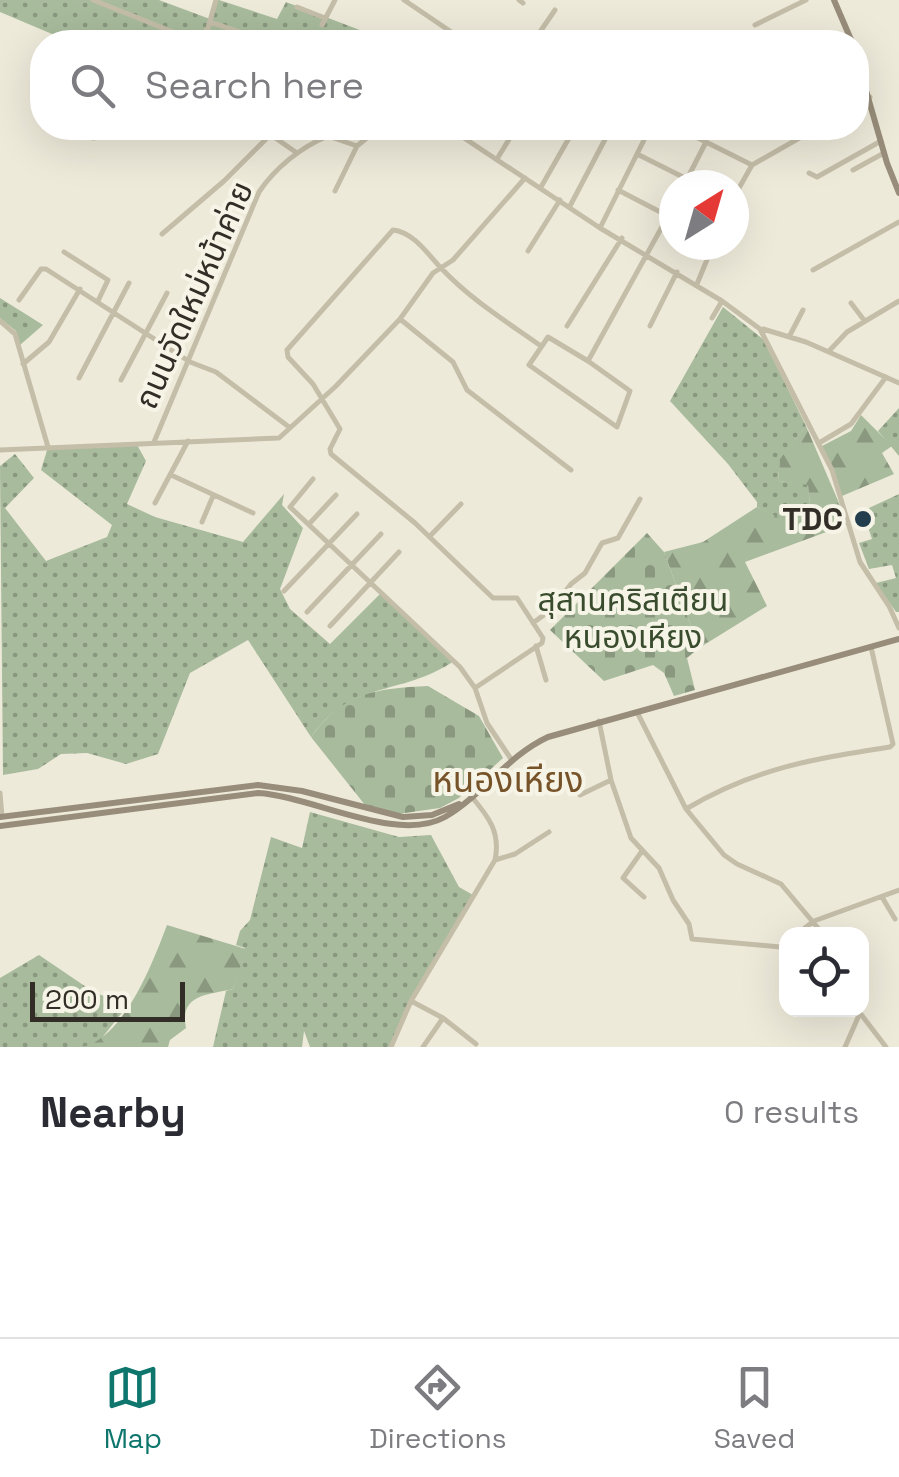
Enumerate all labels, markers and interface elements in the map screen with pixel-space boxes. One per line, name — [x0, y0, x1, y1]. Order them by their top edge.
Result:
search box — [30, 30, 869, 140]
icon: search — [65, 58, 120, 113]
text: Search here — [145, 61, 364, 109]
north arrow — [659, 170, 749, 260]
street label: ถนนวัดใหม่หน้าค่าย — [126, 175, 262, 415]
place label: TDC — [782, 499, 843, 539]
marker: TDC — [852, 508, 874, 530]
park label: สุสานคริสเตียน หนองเหียง — [538, 580, 728, 657]
district label: หนองเหียง — [432, 758, 584, 802]
map controls — [779, 927, 869, 1017]
button: locate — [779, 927, 869, 1017]
scale bar — [30, 977, 185, 1021]
text: 200 m — [45, 981, 129, 1017]
text: Nearby — [40, 1086, 186, 1139]
text: 0 results — [724, 1092, 859, 1132]
tab: Map — [104, 1360, 162, 1456]
tab: Directions — [369, 1360, 506, 1456]
tab: Saved — [714, 1360, 795, 1456]

